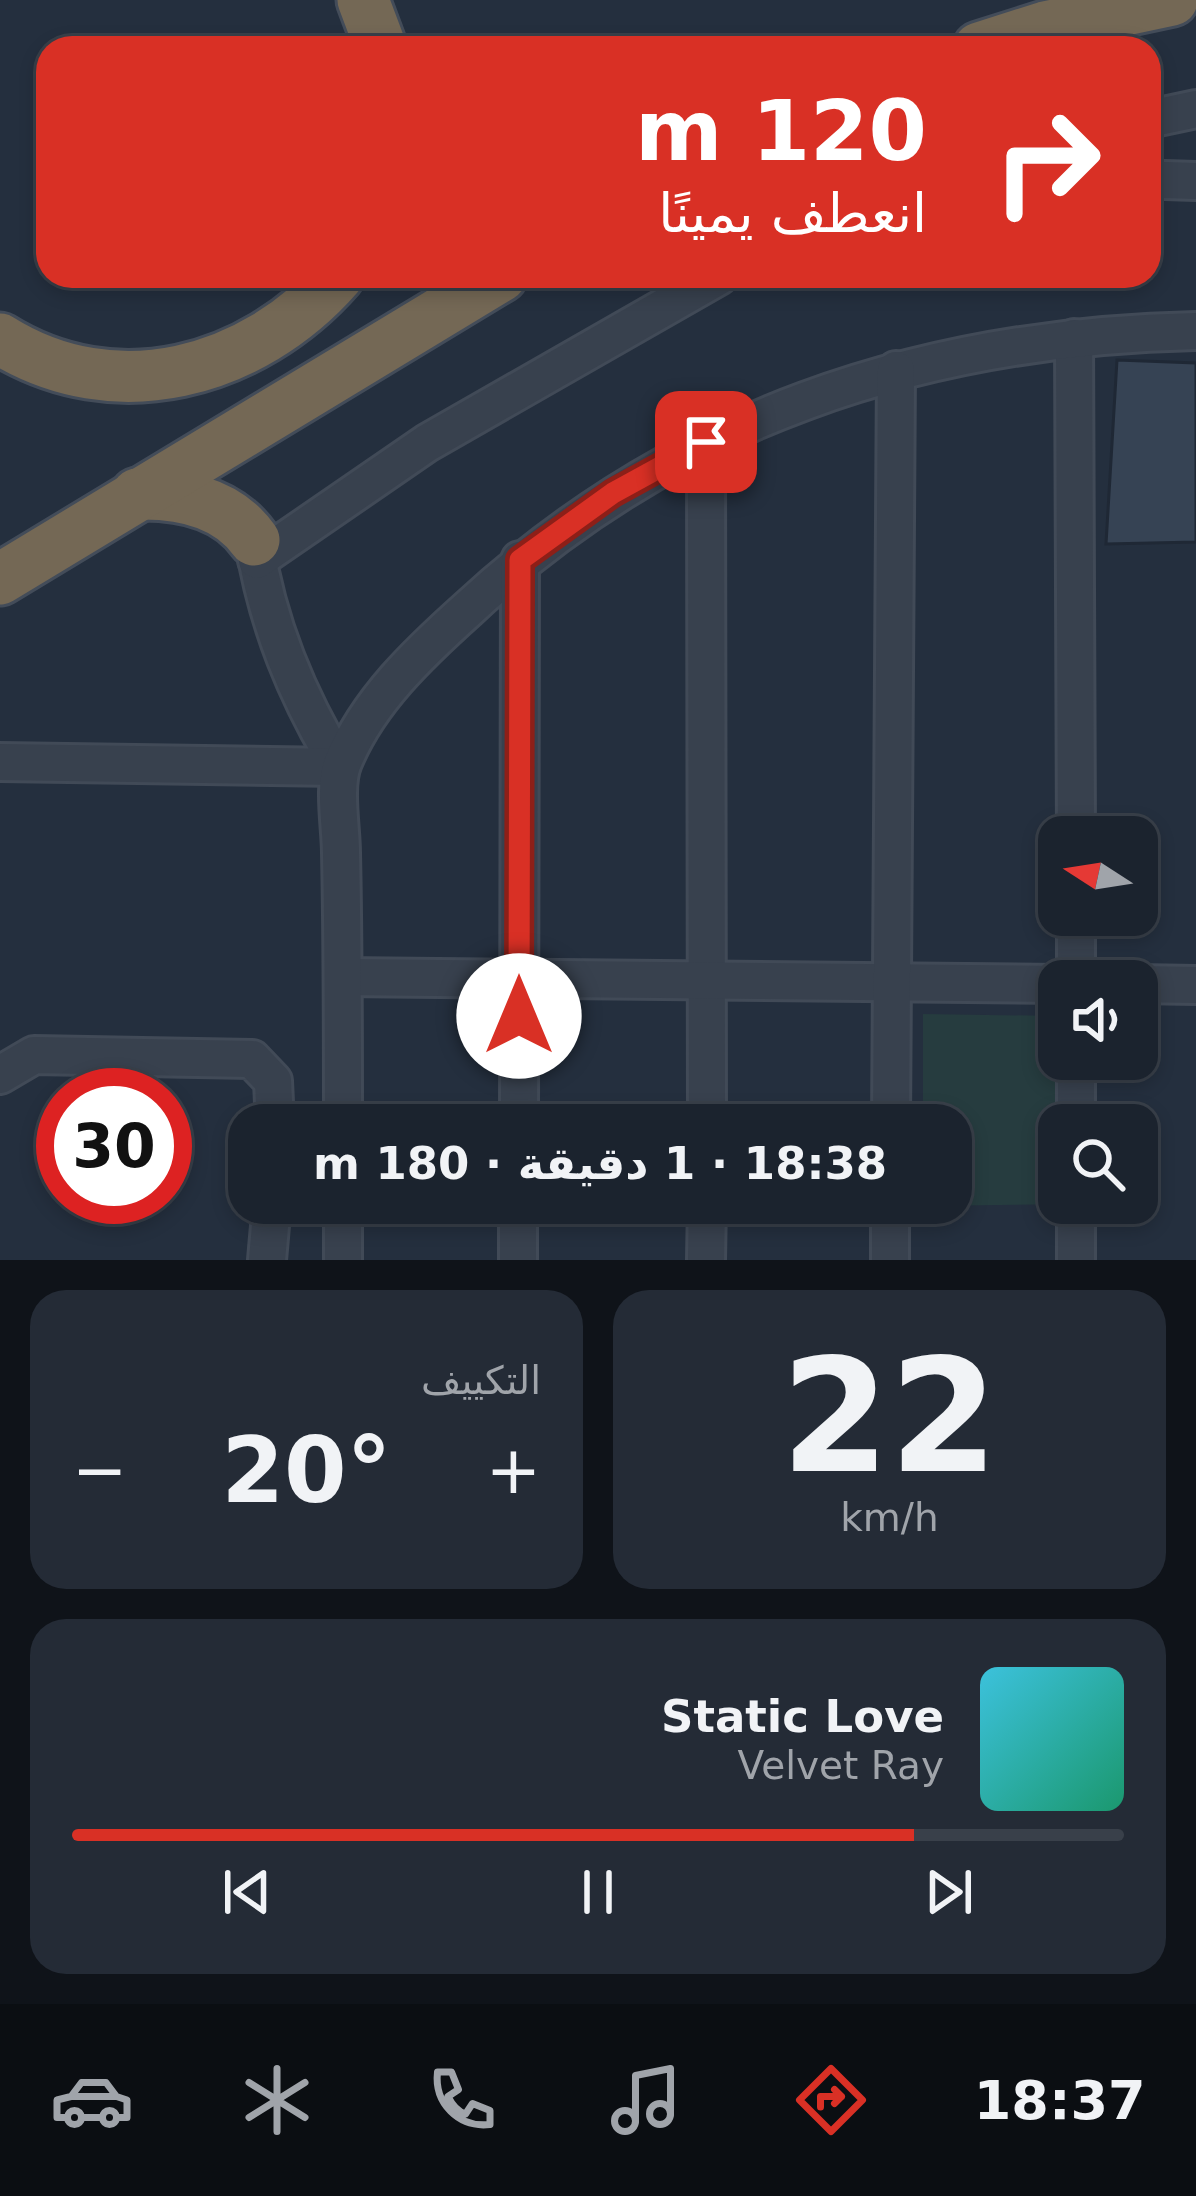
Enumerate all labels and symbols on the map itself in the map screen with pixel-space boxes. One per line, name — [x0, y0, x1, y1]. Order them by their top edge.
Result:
pin — [655, 391, 757, 493]
north arrow — [1038, 816, 1158, 936]
position arrow — [456, 953, 582, 1079]
speed limit sign: 30 — [36, 1068, 192, 1224]

